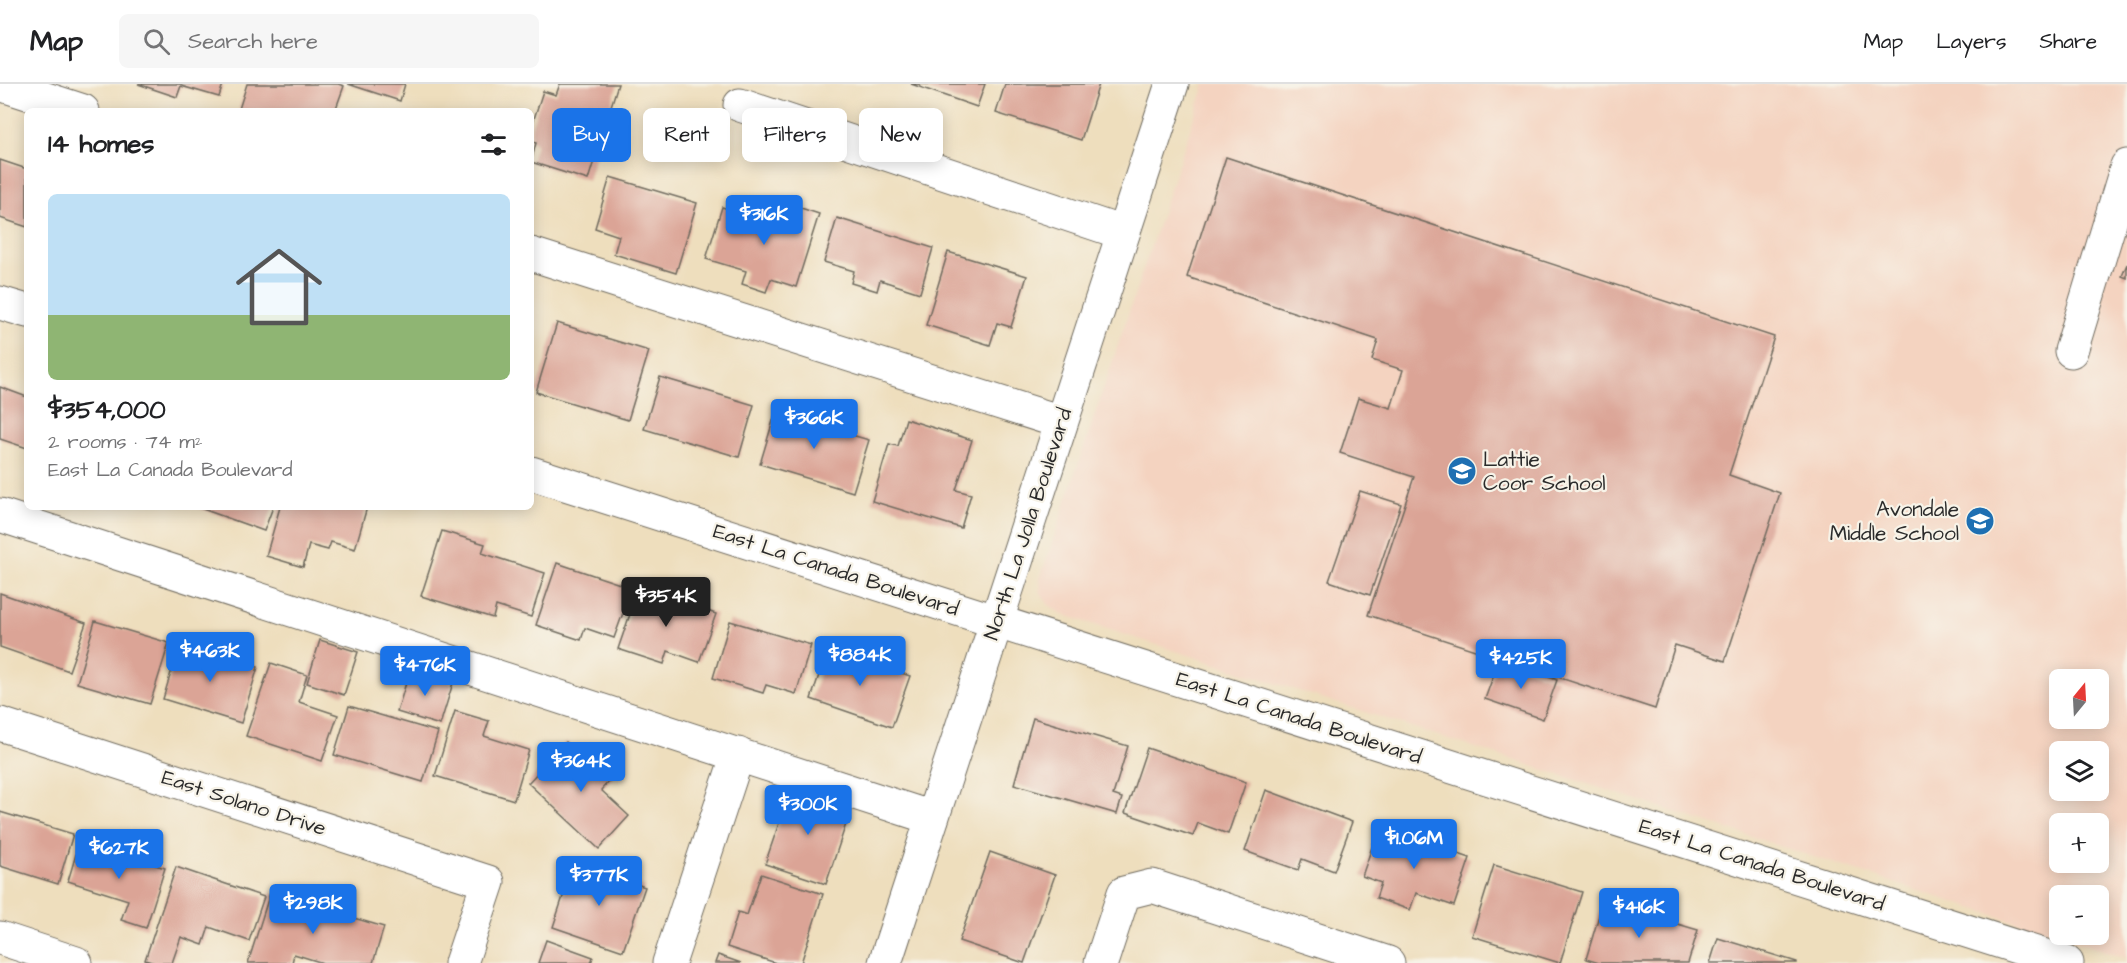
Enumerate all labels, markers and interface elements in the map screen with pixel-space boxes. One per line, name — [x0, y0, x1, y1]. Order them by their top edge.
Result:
search box — [119, 14, 539, 68]
text: Map — [30, 22, 83, 61]
icon: search — [140, 25, 173, 58]
text: Search here — [188, 26, 318, 57]
text: Map — [1863, 27, 1903, 56]
text: Layers — [1936, 27, 2006, 56]
text: Share — [2039, 27, 2097, 56]
chip: Buy — [552, 108, 631, 162]
chip: Rent — [643, 108, 730, 162]
chip: Filters — [742, 108, 847, 162]
chip: New — [859, 108, 943, 162]
text: 14 homes — [48, 126, 154, 162]
icon: filters — [477, 128, 510, 161]
pin: $316K — [722, 195, 806, 246]
text: $316K — [740, 200, 788, 228]
icon: home — [225, 233, 333, 341]
text: $354,000 — [48, 392, 166, 428]
pin: $366K — [772, 399, 856, 450]
text: $366K — [785, 404, 843, 432]
street label: North La Jolla Boulevard — [977, 404, 1079, 644]
text: 2 rooms · 74 m² — [48, 428, 202, 456]
place label: Lattie Coor School — [1483, 445, 1606, 498]
school or university icon: Lattie Coor School — [1446, 455, 1478, 487]
text: East La Canada Boulevard — [48, 456, 293, 484]
place label: Avondale Middle School — [1830, 495, 1959, 548]
school or university icon: Avondale Middle School — [1964, 505, 1996, 537]
street label: East La Canada Boulevard — [709, 517, 963, 624]
pin: $354K — [624, 577, 708, 628]
text: $354K — [635, 582, 697, 610]
pin: $463K — [168, 632, 252, 683]
pin: $884K — [818, 636, 902, 687]
text: $463K — [180, 637, 240, 665]
pin: $425K — [1479, 639, 1563, 690]
text: $884K — [829, 641, 891, 669]
text: $425K — [1490, 644, 1552, 672]
pin: $476K — [383, 646, 467, 697]
text: $476K — [394, 651, 456, 679]
street label: East La Canada Boulevard — [1172, 665, 1426, 772]
north arrow — [2049, 669, 2109, 729]
map controls — [2049, 669, 2109, 945]
button: layers — [2049, 741, 2109, 801]
pin: $364K — [539, 742, 623, 793]
text: $364K — [551, 747, 611, 775]
street label: East Solano Drive — [158, 763, 330, 843]
pin: $300K — [766, 785, 850, 836]
text: $300K — [779, 790, 837, 818]
street label: East La Canada Boulevard — [1635, 812, 1889, 919]
button: + — [2049, 813, 2109, 873]
pin: $1.06M — [1365, 819, 1463, 870]
text: $1.06M — [1385, 824, 1443, 852]
pin: $627K — [77, 829, 161, 880]
text: $627K — [89, 834, 149, 862]
pin: $377K — [557, 856, 641, 907]
text: $377K — [570, 861, 628, 889]
pin: $298K — [271, 884, 355, 935]
button: − — [2049, 885, 2109, 945]
pin: $416K — [1597, 888, 1681, 939]
text: $298K — [283, 889, 343, 917]
text: $416K — [1613, 893, 1665, 921]

